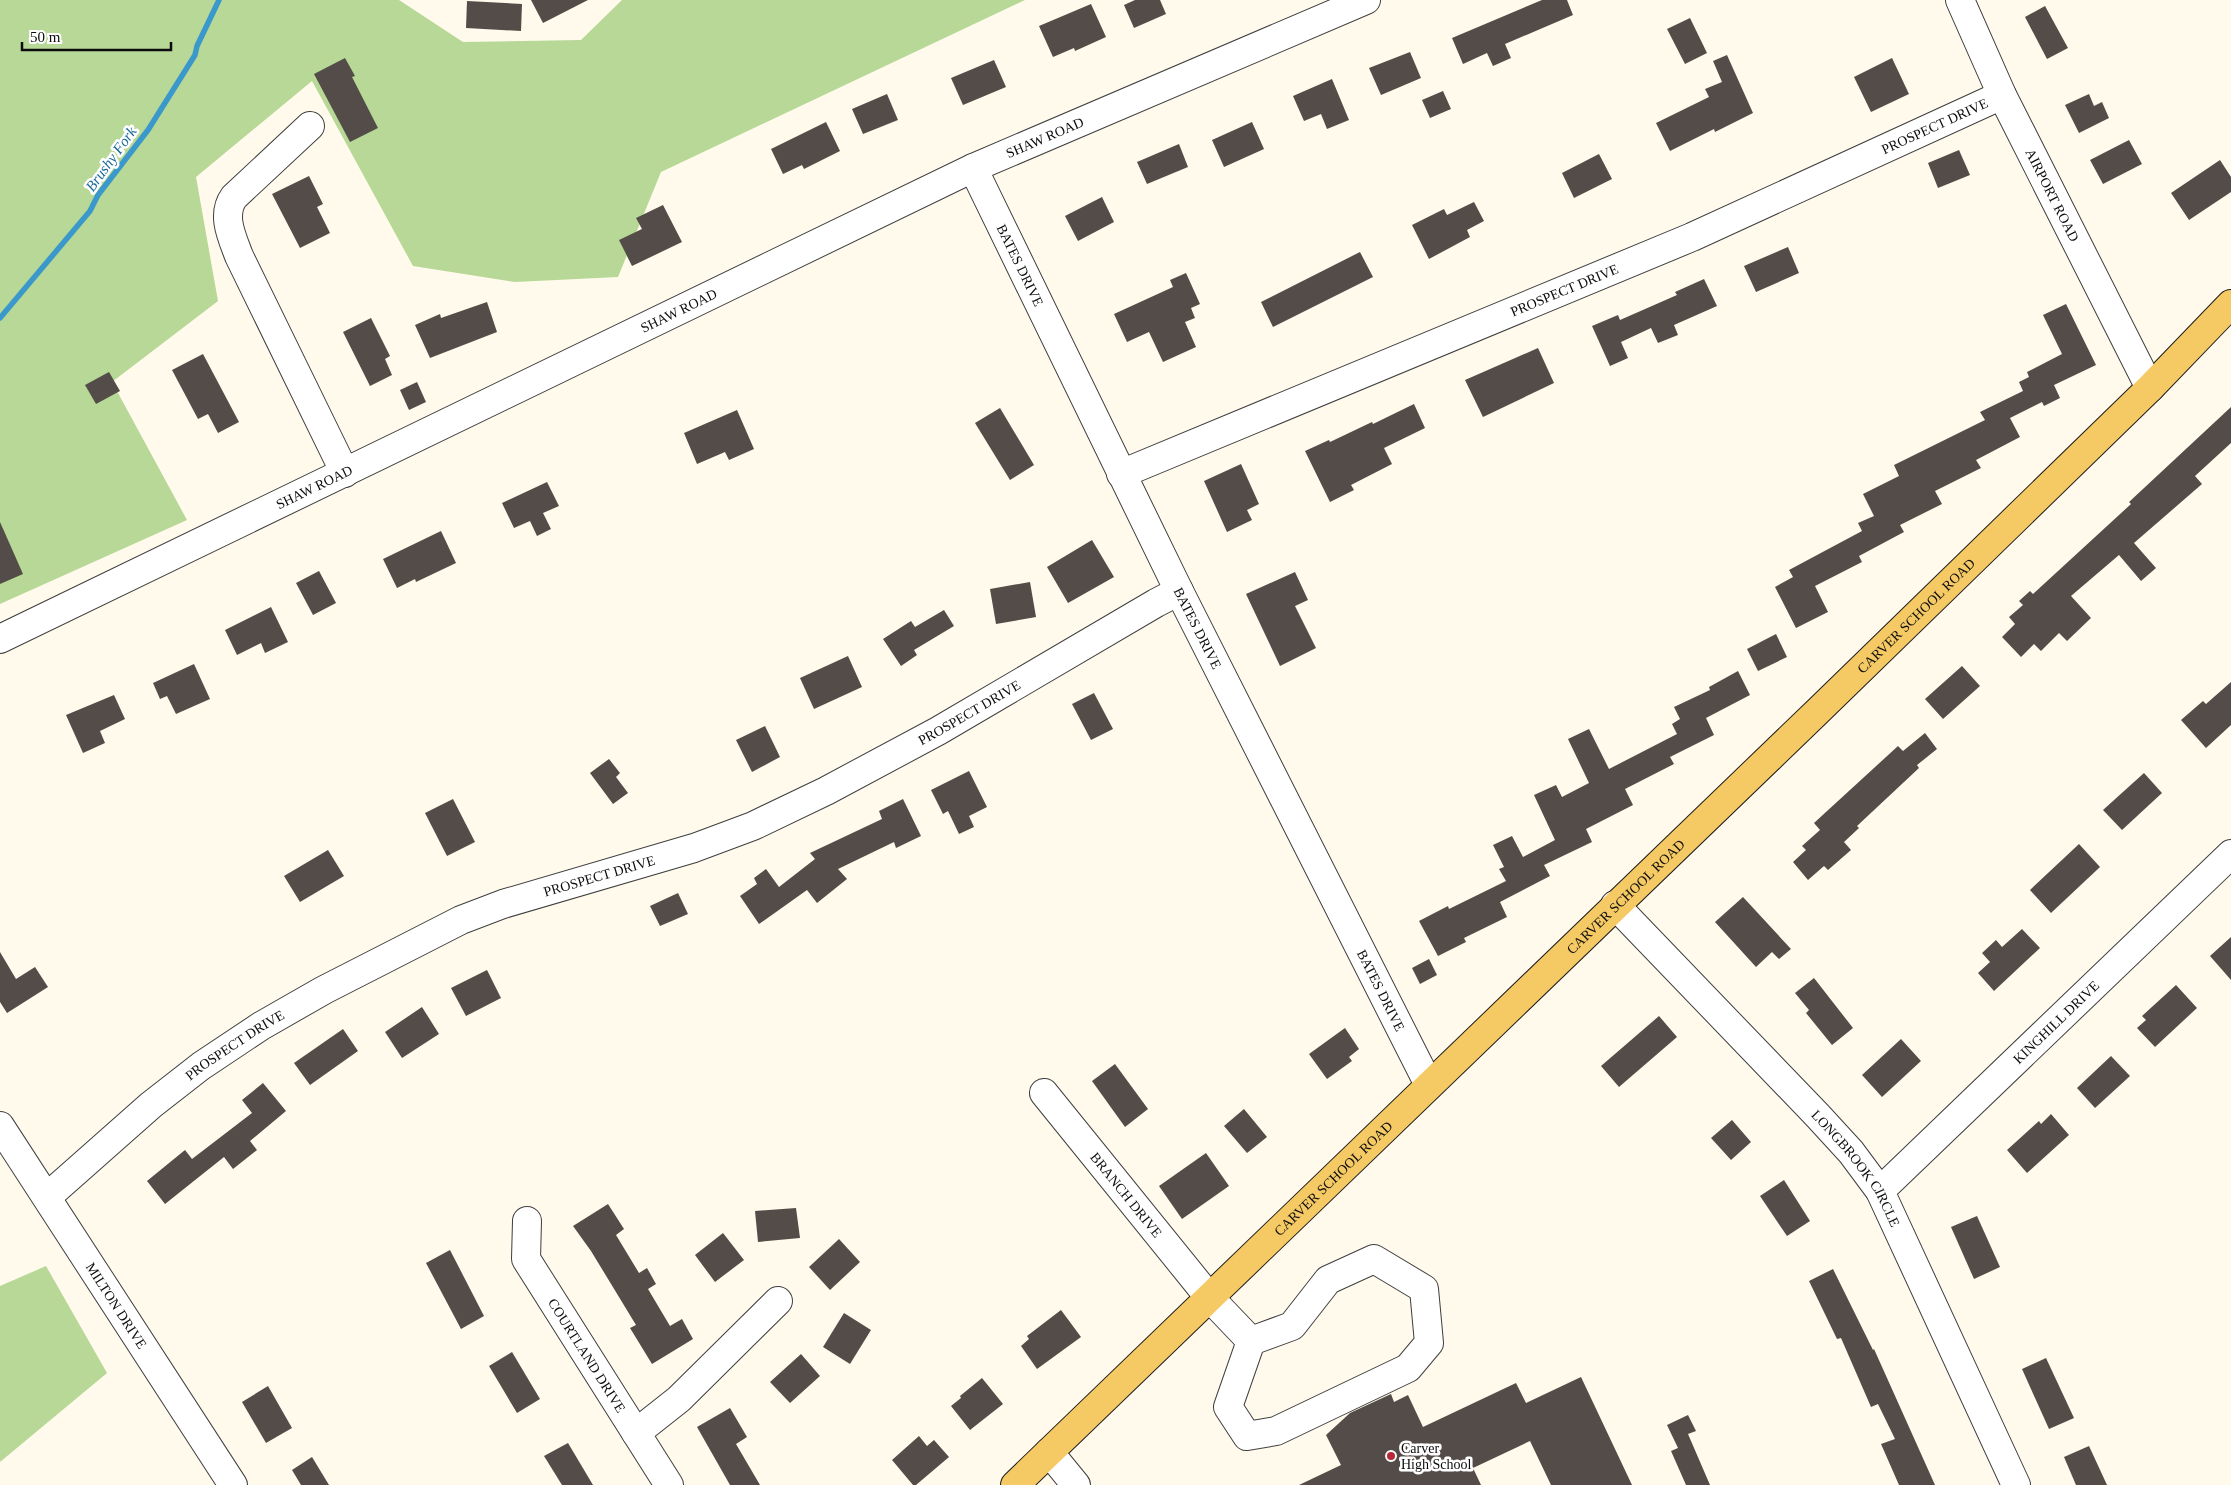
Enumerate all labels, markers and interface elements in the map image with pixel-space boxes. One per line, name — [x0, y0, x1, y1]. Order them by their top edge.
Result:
scale bar — [22, 20, 171, 52]
text: 50 m — [30, 29, 61, 45]
street label: PROSPECT DRIVE — [1879, 96, 1990, 157]
street label: SHAW ROAD — [1004, 115, 1086, 161]
water label: Brushy Fork — [82, 124, 140, 194]
street label: AIRPORT ROAD — [2022, 146, 2082, 244]
street label: BATES DRIVE — [994, 222, 1046, 309]
street label: PROSPECT DRIVE — [1508, 261, 1621, 320]
street label: SHAW ROAD — [638, 286, 720, 336]
street label: SHAW ROAD — [274, 463, 355, 512]
street label: CARVER SCHOOL ROAD — [1854, 556, 1978, 676]
street label: BATES DRIVE — [1170, 585, 1224, 671]
street label: PROSPECT DRIVE — [916, 677, 1023, 748]
street label: CARVER SCHOOL ROAD — [1564, 837, 1688, 957]
street label: PROSPECT DRIVE — [542, 853, 657, 900]
street label: BATES DRIVE — [1354, 947, 1407, 1034]
street label: KINGHILL DRIVE — [2010, 978, 2102, 1067]
street label: PROSPECT DRIVE — [183, 1007, 287, 1083]
street label: LONGBROOK CIRCLE — [1808, 1107, 1902, 1229]
street label: CARVER SCHOOL ROAD — [1271, 1118, 1396, 1239]
street label: BRANCH DRIVE — [1087, 1150, 1165, 1241]
street label: MILTON DRIVE — [83, 1260, 149, 1352]
street label: COURTLAND DRIVE — [545, 1296, 628, 1415]
place label: Carver High School — [1401, 1441, 1472, 1472]
marker: Carver High School — [1385, 1450, 1397, 1462]

